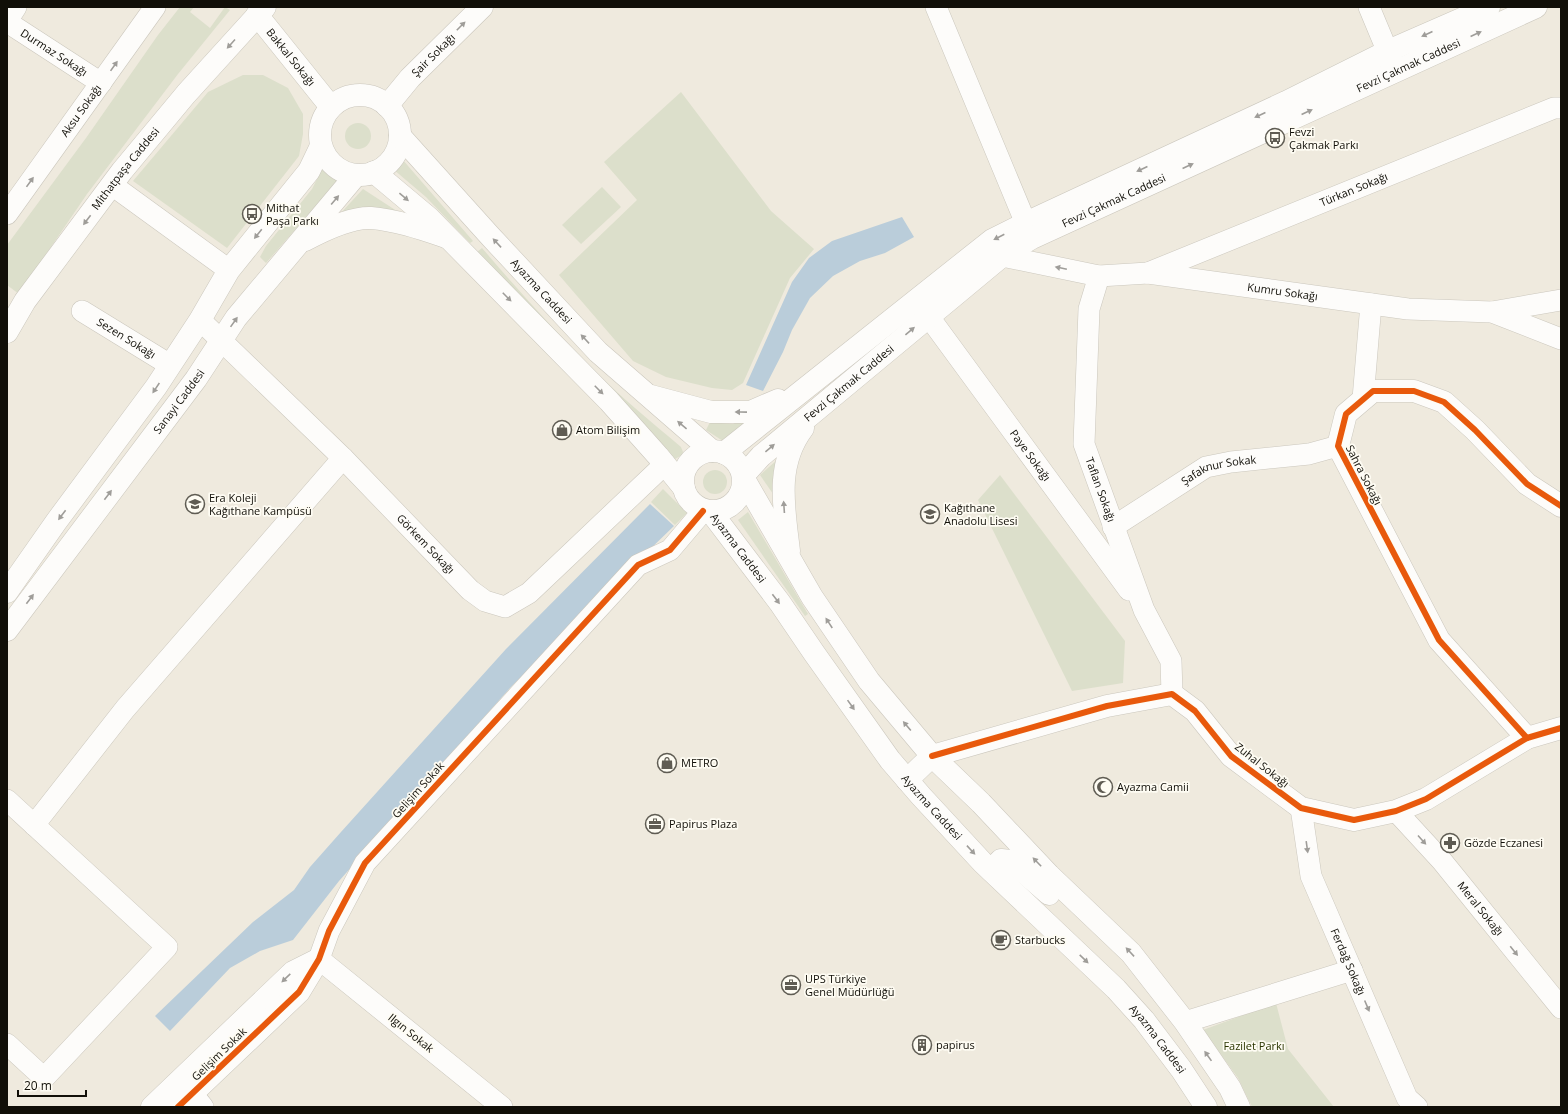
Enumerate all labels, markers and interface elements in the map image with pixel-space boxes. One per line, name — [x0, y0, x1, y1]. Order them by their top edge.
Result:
one-way arrow — [457, 21, 466, 31]
street label: Durmaz Sokağı — [18, 25, 91, 79]
street label: Bakkal Sokağı — [263, 25, 319, 89]
street label: Şair Sokağı — [408, 30, 458, 80]
one-way arrow — [1422, 31, 1433, 37]
one-way arrow — [1470, 31, 1481, 37]
street label: Fevzi Çakmak Caddesi — [1354, 35, 1462, 95]
one-way arrow — [227, 38, 236, 49]
one-way arrow — [110, 60, 118, 71]
street label: Aksu Sokağı — [57, 81, 104, 140]
one-way arrow — [1301, 109, 1312, 115]
one-way arrow — [1254, 111, 1266, 118]
street label: Mithatpaşa Caddesi — [88, 124, 162, 213]
place label: Fevzi Çakmak Parkı — [1289, 124, 1359, 152]
bus stop icon: Fevzi Çakmak Parkı — [1264, 127, 1286, 149]
one-way arrow — [1183, 163, 1194, 169]
one-way arrow — [1136, 166, 1148, 172]
street label: Türkan Sokağı — [1317, 168, 1390, 209]
street label: Fevzi Çakmak Caddesi — [1059, 170, 1168, 230]
one-way arrow — [26, 177, 34, 188]
one-way arrow — [399, 193, 409, 202]
one-way arrow — [330, 195, 339, 206]
place label: Mithat Paşa Parkı — [266, 200, 319, 228]
bus stop icon: Mithat Paşa Parkı — [241, 203, 263, 225]
one-way arrow — [82, 214, 91, 225]
one-way arrow — [253, 228, 262, 239]
one-way arrow — [993, 234, 1005, 240]
one-way arrow — [492, 238, 502, 248]
street label: Ayazma Caddesi — [508, 255, 576, 327]
one-way arrow — [1055, 265, 1067, 271]
street label: Kumru Sokağı — [1246, 279, 1319, 303]
one-way arrow — [502, 292, 512, 302]
street label: Sezen Sokağı — [94, 314, 159, 362]
one-way arrow — [230, 317, 238, 327]
one-way arrow — [905, 327, 915, 336]
one-way arrow — [581, 333, 590, 344]
street label: Fevzi Çakmak Caddesi — [800, 341, 897, 425]
street label: Sanayi Caddesi — [150, 366, 207, 436]
one-way arrow — [152, 382, 160, 393]
one-way arrow — [594, 385, 603, 395]
one-way arrow — [734, 409, 747, 415]
shop icon: Atom Bilişim — [551, 419, 573, 441]
one-way arrow — [677, 421, 687, 430]
place label: Atom Bilişim — [576, 422, 640, 437]
street label: Paye Sokağı — [1007, 426, 1055, 484]
street label: Sahra Sokağı — [1343, 442, 1386, 507]
one-way arrow — [765, 444, 776, 453]
street label: Şafaknur Sokak — [1178, 451, 1257, 488]
street label: Taflan Sokağı — [1082, 455, 1119, 524]
one-way arrow — [104, 489, 112, 500]
place label: Era Koleji Kağıthane Kampüsü — [209, 490, 312, 518]
school or university icon: Era Koleji Kağıthane Kampüsü — [184, 493, 206, 515]
place label: Kağıthane Anadolu Lisesi — [944, 500, 1018, 528]
one-way arrow — [781, 501, 788, 513]
school or university icon: Kağıthane Anadolu Lisesi — [919, 503, 941, 525]
one-way arrow — [58, 509, 66, 520]
street label: Görkem Sokağı — [394, 510, 458, 577]
street label: Ayazma Caddesi — [707, 510, 770, 585]
one-way arrow — [26, 593, 34, 604]
one-way arrow — [772, 593, 780, 604]
one-way arrow — [825, 617, 832, 628]
one-way arrow — [847, 700, 855, 710]
one-way arrow — [902, 721, 911, 731]
street label: Zuhal Sokağı — [1232, 739, 1292, 790]
shop icon: METRO — [656, 752, 678, 774]
place label: METRO — [681, 755, 718, 770]
street label: Gelişim Sokak — [388, 758, 447, 821]
street label: Ayazma Caddesi — [899, 771, 966, 843]
mosque icon: Ayazma Camii — [1092, 776, 1114, 798]
place label: Ayazma Camii — [1117, 779, 1189, 794]
office icon: Papirus Plaza — [644, 813, 666, 835]
place label: Papirus Plaza — [669, 816, 737, 831]
pharmacy icon: Gözde Eczanesi — [1439, 832, 1461, 854]
one-way arrow — [1418, 835, 1427, 845]
place label: Gözde Eczanesi — [1464, 835, 1543, 850]
one-way arrow — [1304, 840, 1310, 853]
one-way arrow — [966, 845, 976, 855]
one-way arrow — [1032, 857, 1041, 867]
street label: Meral Sokağı — [1454, 878, 1507, 938]
street label: Ferdağ Sokağı — [1327, 926, 1370, 997]
cafe icon: Starbucks — [990, 929, 1012, 951]
place label: Starbucks — [1015, 932, 1065, 947]
one-way arrow — [1510, 945, 1519, 956]
one-way arrow — [1125, 947, 1134, 958]
one-way arrow — [1079, 954, 1089, 964]
place label: UPS Türkiye Genel Müdürlüğü — [805, 971, 895, 999]
one-way arrow — [281, 973, 291, 983]
office icon: UPS Türkiye Genel Müdürlüğü — [780, 974, 802, 996]
street label: Ayazma Caddesi — [1126, 1001, 1190, 1076]
one-way arrow — [1365, 1001, 1371, 1013]
street label: Ilgın Sokak — [385, 1010, 437, 1056]
street label: Gelişim Sokak — [188, 1023, 250, 1084]
building icon: papirus — [911, 1034, 933, 1056]
place label: papirus — [936, 1037, 975, 1052]
park label: Fazilet Parkı — [1223, 1038, 1285, 1053]
one-way arrow — [1204, 1051, 1212, 1061]
scale bar — [18, 1072, 86, 1098]
text: 20 m — [24, 1077, 52, 1094]

